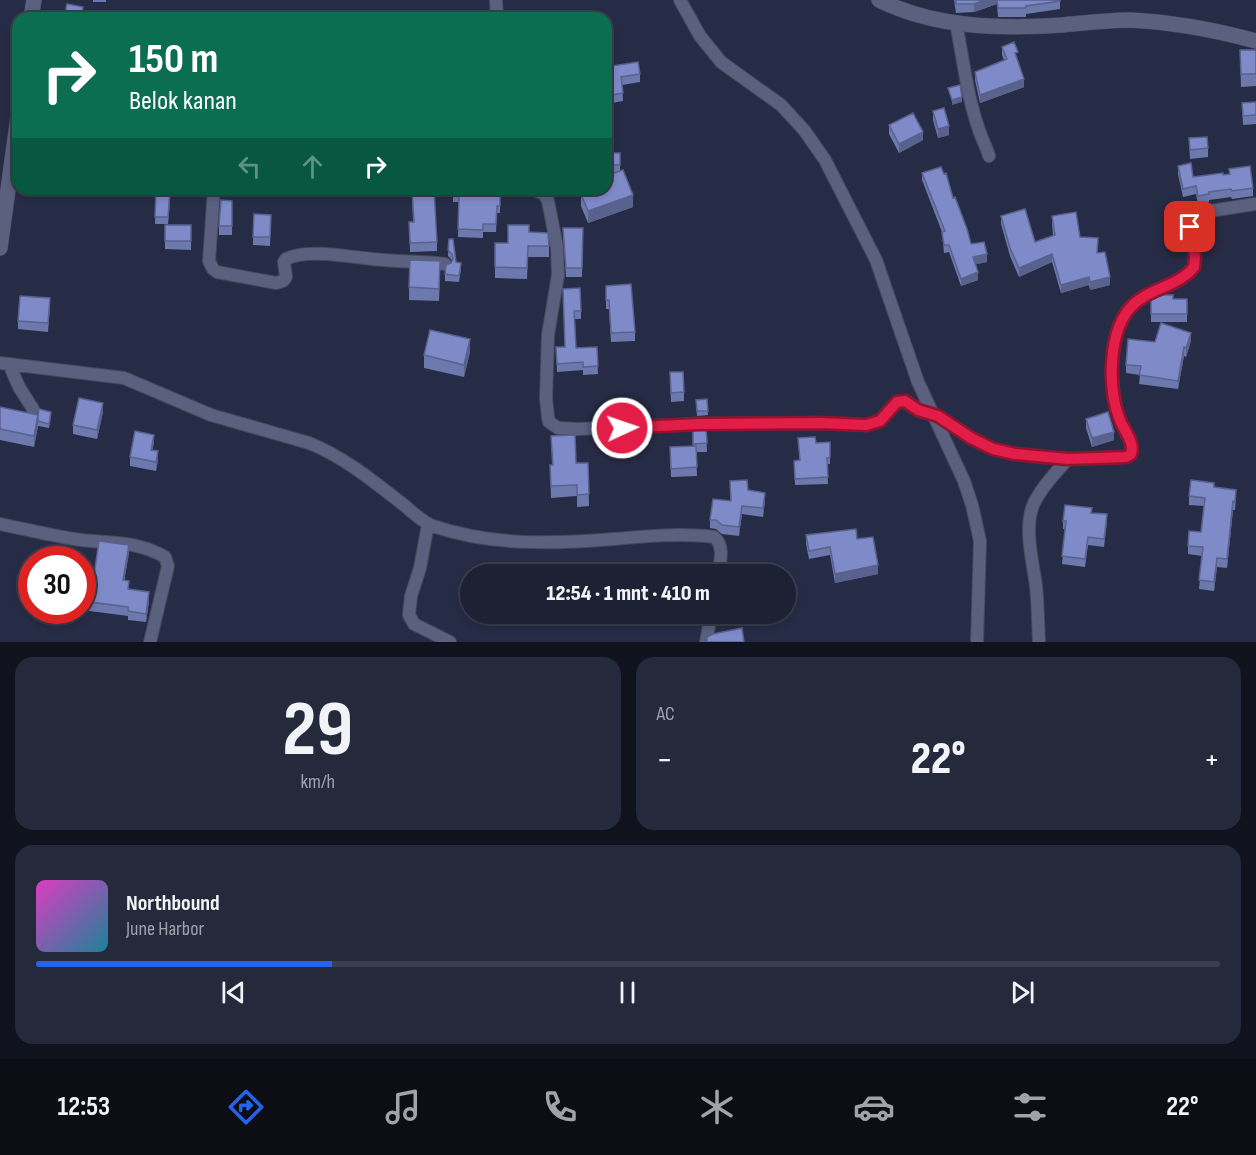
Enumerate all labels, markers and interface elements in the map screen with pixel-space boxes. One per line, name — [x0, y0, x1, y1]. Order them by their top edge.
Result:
text: 150 m — [129, 34, 218, 85]
icon: right — [30, 36, 108, 114]
text: Belok kanan — [129, 85, 237, 117]
icon: left — [233, 150, 266, 183]
icon: ahead — [296, 150, 329, 183]
icon: right — [359, 150, 392, 183]
pin — [1164, 201, 1215, 252]
icon: arrive — [1173, 210, 1206, 243]
position arrow — [590, 396, 654, 460]
speed limit sign: 30 — [18, 546, 96, 624]
text: 12:54 · 1 mnt · 410 m — [546, 580, 710, 607]
text: 29 — [282, 684, 353, 777]
text: AC — [657, 702, 675, 726]
text: 22° — [911, 732, 966, 787]
text: − — [657, 740, 673, 780]
text: + — [1204, 740, 1220, 780]
text: km/h — [300, 770, 335, 794]
text: Northbound — [126, 890, 220, 917]
text: June Harbor — [126, 917, 204, 941]
icon: previous — [217, 976, 250, 1009]
icon: pause — [611, 976, 644, 1009]
icon: next — [1006, 976, 1039, 1009]
icon: directions — [225, 1086, 267, 1128]
icon: music — [382, 1086, 424, 1128]
icon: phone — [539, 1086, 581, 1128]
icon: climate — [696, 1086, 738, 1128]
icon: car — [853, 1086, 895, 1128]
icon: filters — [1009, 1086, 1051, 1128]
text: 12:53 — [57, 1091, 110, 1123]
text: 22° — [1166, 1091, 1198, 1123]

